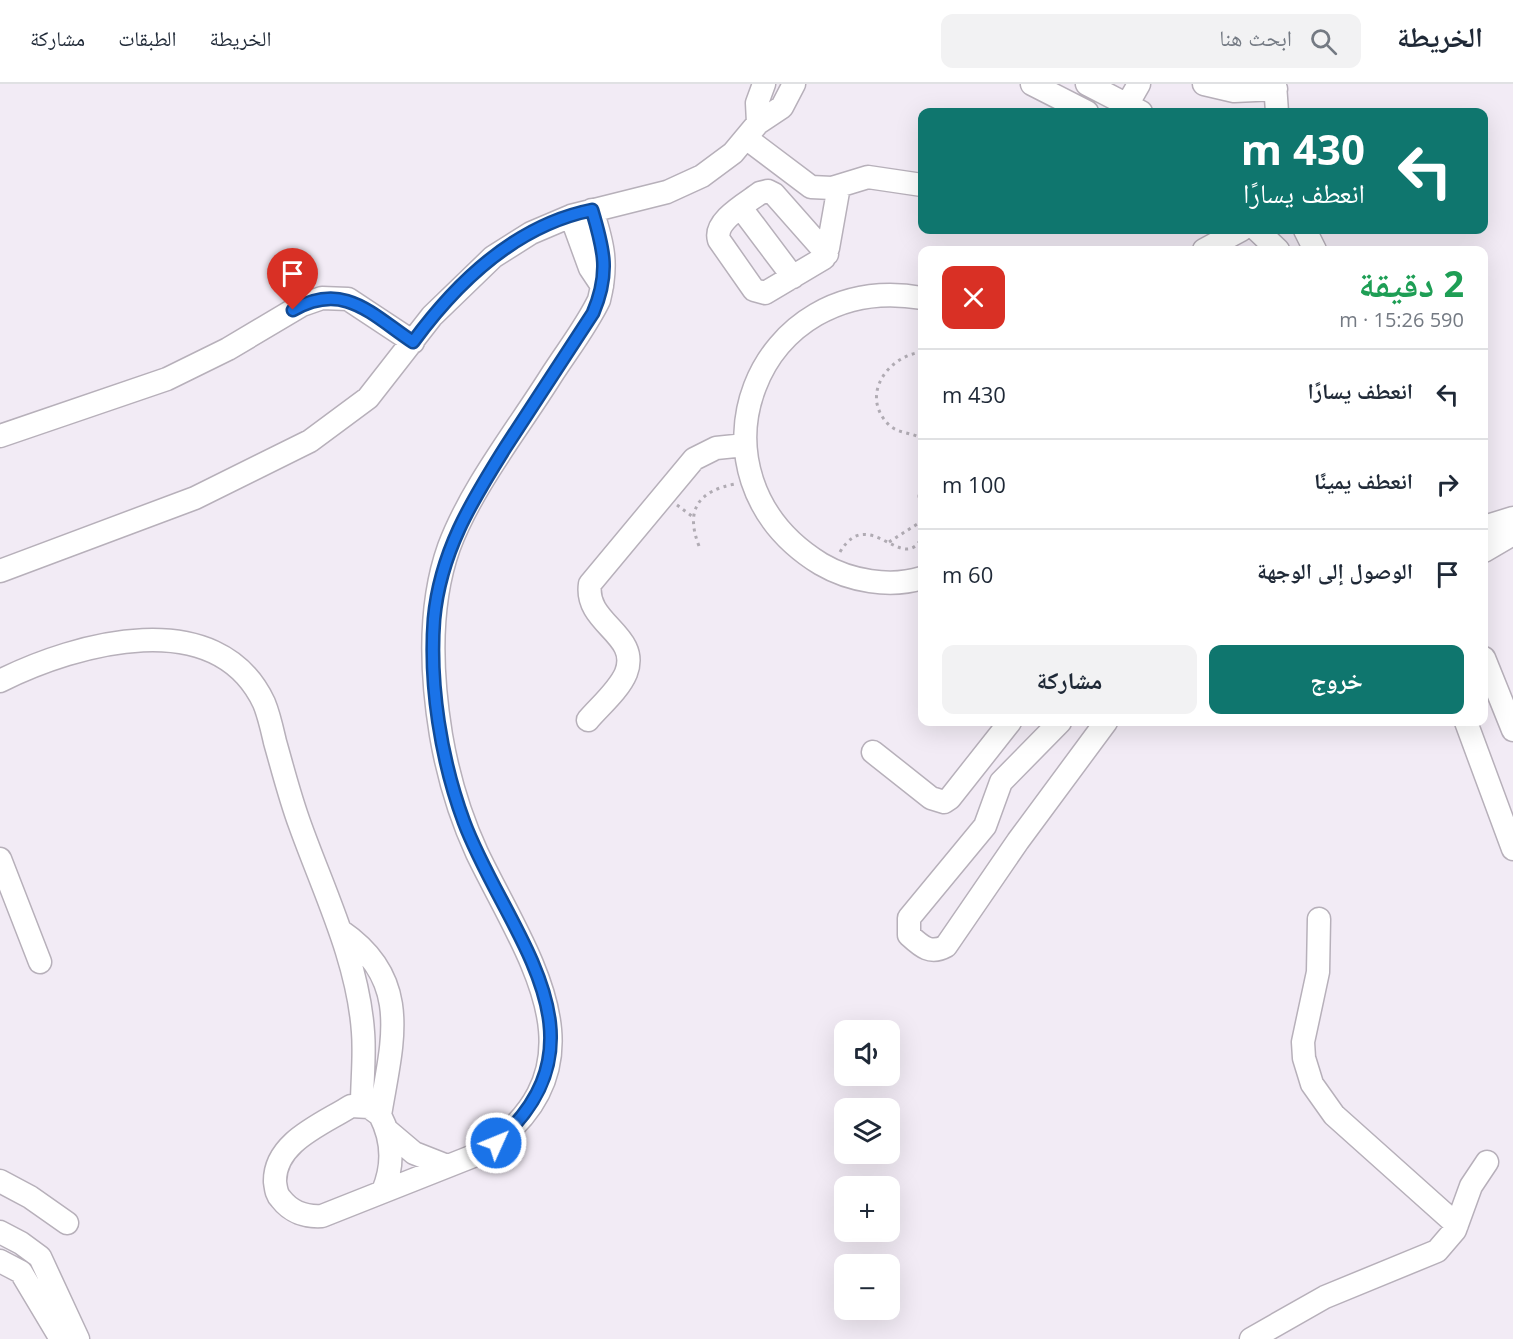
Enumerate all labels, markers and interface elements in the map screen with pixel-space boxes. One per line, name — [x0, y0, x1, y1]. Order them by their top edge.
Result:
search box — [941, 14, 1361, 68]
text: الخريطة — [1397, 17, 1483, 55]
text: ابحث هنا — [1219, 22, 1292, 52]
text: مشاركة — [30, 24, 85, 52]
text: الطبقات — [118, 24, 177, 52]
text: الخريطة — [210, 24, 271, 52]
icon: search — [1307, 25, 1340, 58]
text: 430 m — [1241, 120, 1365, 177]
icon: left — [1386, 132, 1464, 210]
text: انعطف يسارًا — [1243, 174, 1365, 211]
pin — [267, 248, 318, 310]
icon: arrive — [276, 257, 309, 290]
text: 2 دقيقة — [1358, 259, 1464, 308]
button: close — [942, 266, 1005, 329]
text: 590 m · 15:26 — [1339, 306, 1464, 333]
text: انعطف يسارًا — [1308, 375, 1413, 405]
icon: left — [1431, 378, 1464, 411]
text: 430 m — [942, 379, 1006, 409]
text: انعطف يمينًا — [1314, 465, 1413, 495]
icon: right — [1431, 468, 1464, 501]
text: 100 m — [942, 469, 1006, 499]
text: الوصول إلى الوجهة — [1257, 555, 1413, 585]
icon: arrive — [1431, 558, 1464, 591]
text: 60 m — [942, 559, 993, 589]
button: مشاركة — [942, 645, 1197, 714]
button: خروج — [1209, 645, 1464, 714]
map controls — [834, 1020, 900, 1320]
button: sound — [834, 1020, 900, 1086]
button: layers — [834, 1098, 900, 1164]
position arrow — [464, 1111, 528, 1175]
button: + — [834, 1176, 900, 1242]
button: − — [834, 1254, 900, 1320]

